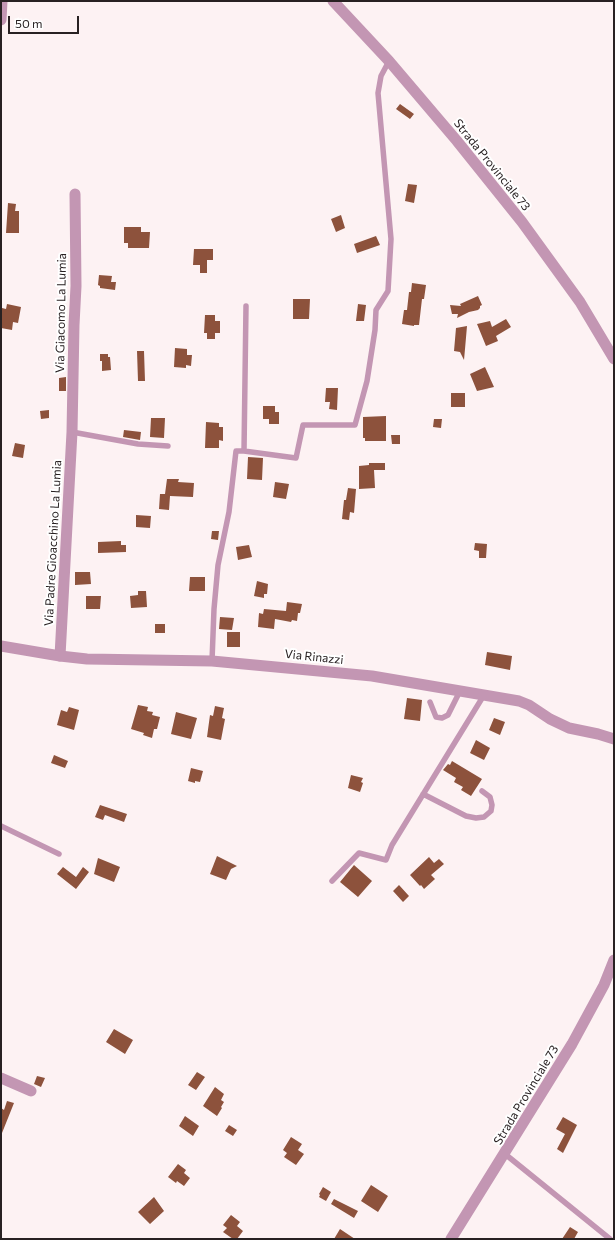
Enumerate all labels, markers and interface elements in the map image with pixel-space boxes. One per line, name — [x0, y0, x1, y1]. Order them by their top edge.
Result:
scale bar — [10, 8, 81, 34]
text: 50 m — [15, 16, 43, 30]
street label: Strada Provinciale 73 — [451, 116, 533, 214]
street label: Via Giacomo La Lumia — [53, 253, 69, 373]
street label: Via Padre Gioacchino La Lumia — [41, 460, 65, 626]
street label: Via Rinazzi — [284, 647, 344, 667]
street label: Strada Provinciale 73 — [491, 1043, 561, 1147]

